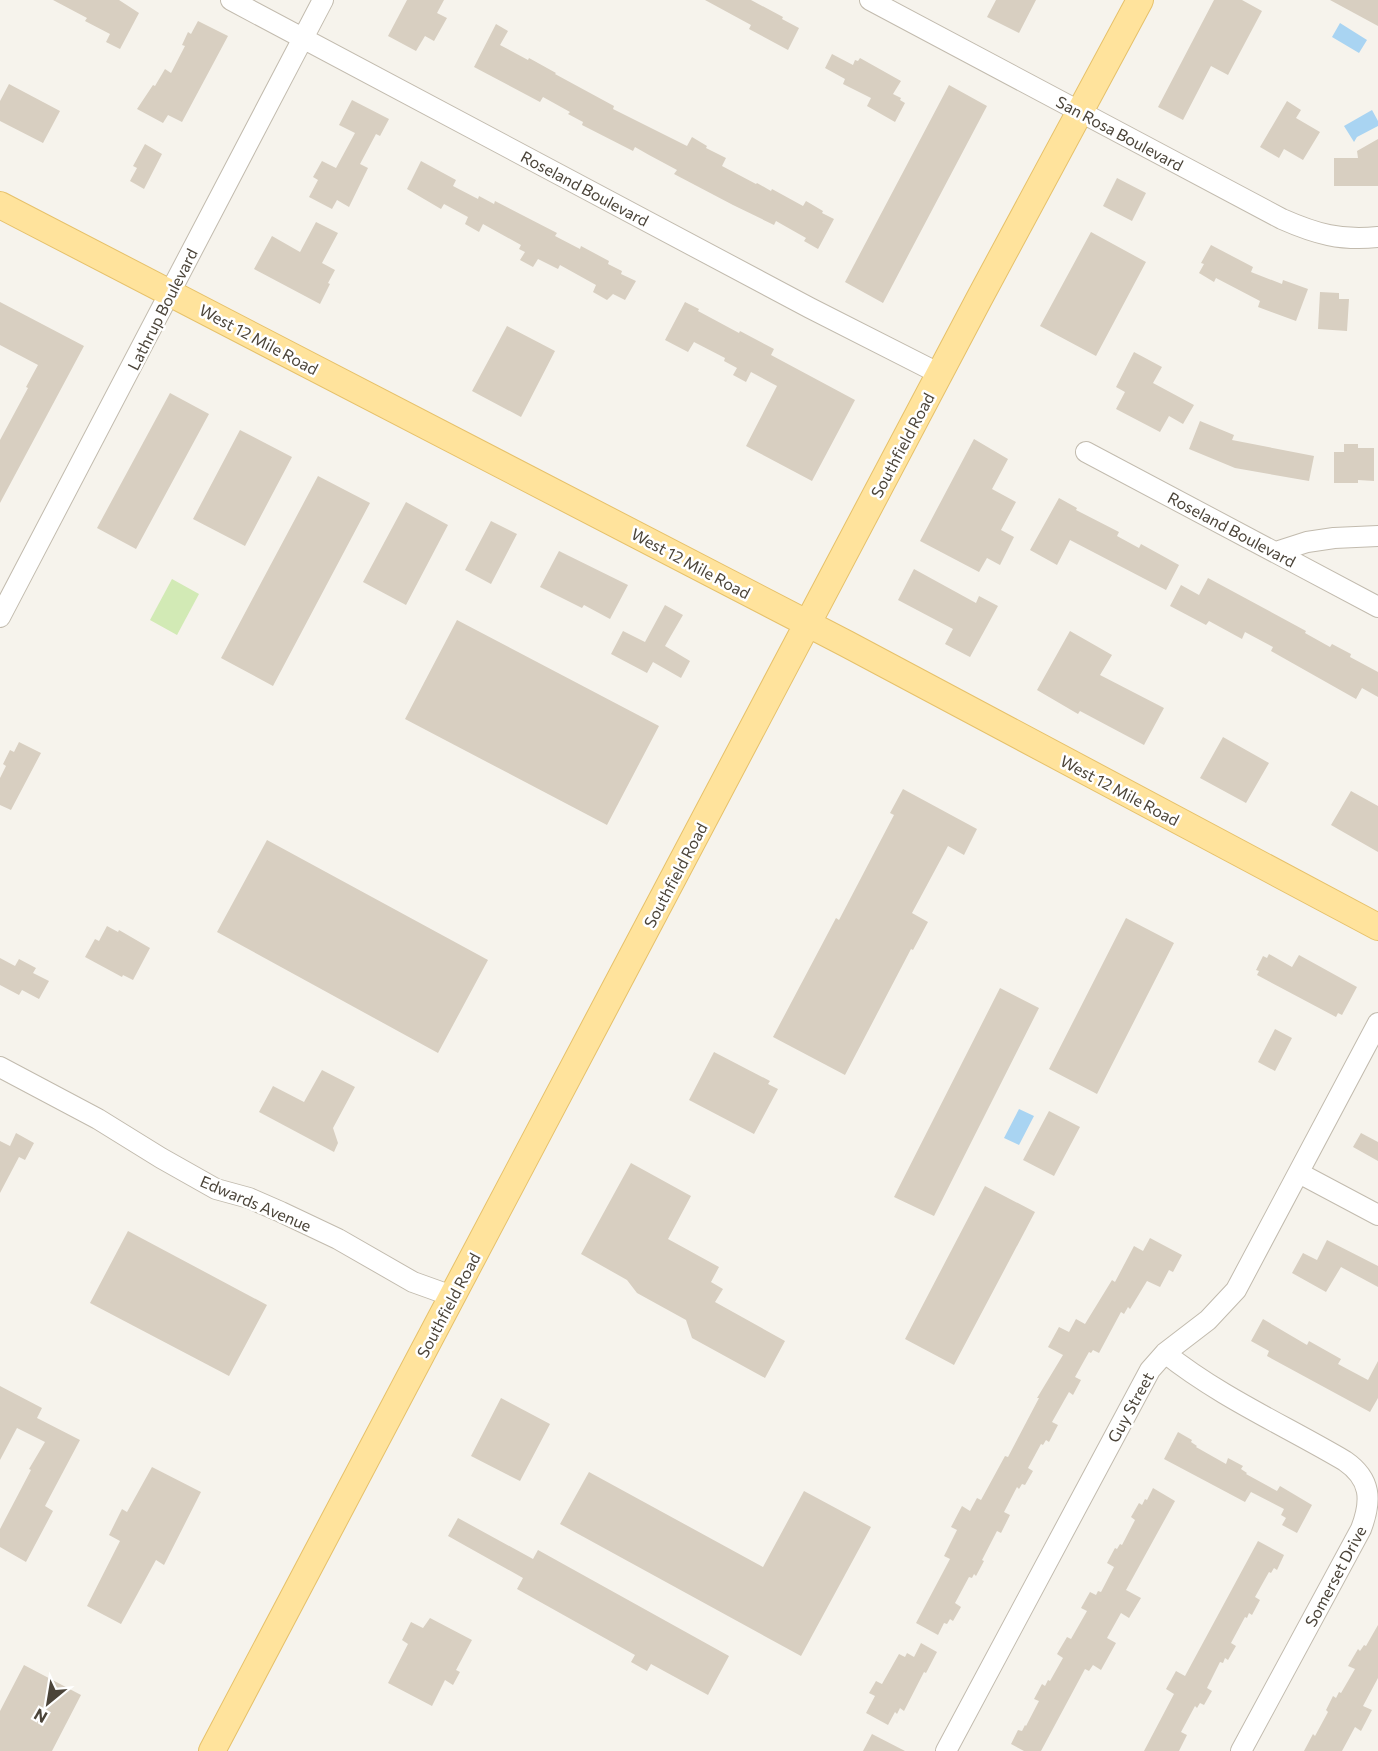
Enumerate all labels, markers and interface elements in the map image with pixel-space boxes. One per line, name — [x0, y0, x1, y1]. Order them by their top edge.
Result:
street label: San Rosa Boulevard — [1053, 91, 1187, 175]
street label: Roseland Boulevard — [518, 146, 652, 230]
street label: Lathrup Boulevard — [123, 245, 201, 373]
street label: West 12 Mile Road — [196, 300, 322, 378]
street label: Southfield Road — [866, 389, 938, 501]
street label: Roseland Boulevard — [1165, 487, 1299, 571]
street label: West 12 Mile Road — [628, 524, 754, 602]
street label: West 12 Mile Road — [1057, 751, 1183, 829]
street label: Southfield Road — [639, 819, 711, 931]
street label: Edwards Avenue — [198, 1171, 314, 1235]
street label: Southfield Road — [412, 1249, 484, 1361]
street label: Guy Street — [1103, 1368, 1157, 1445]
street label: Somerset Drive — [1300, 1522, 1370, 1630]
north arrow — [18, 1673, 78, 1733]
text: N — [30, 1705, 50, 1728]

